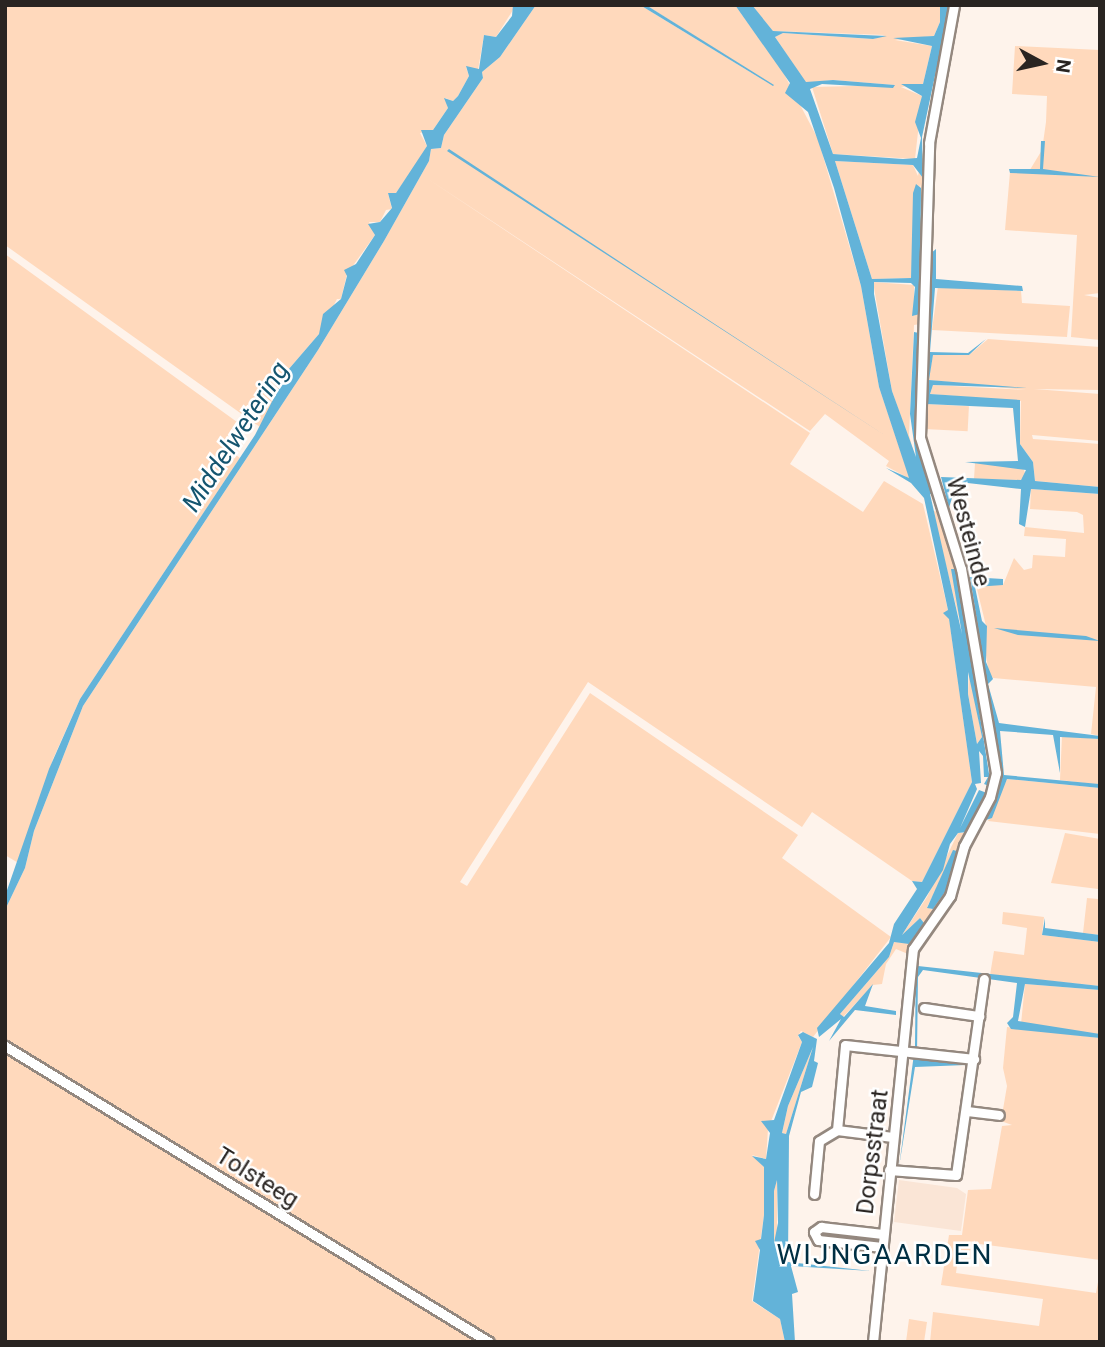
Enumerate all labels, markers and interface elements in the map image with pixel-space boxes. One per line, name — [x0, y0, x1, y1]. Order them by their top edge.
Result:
north arrow — [1007, 28, 1077, 98]
text: N — [1051, 58, 1076, 74]
water label: Middelwetering — [176, 356, 296, 518]
street label: Westeinde — [940, 474, 996, 590]
street label: Dorpsstraat — [851, 1088, 895, 1216]
street label: Tolsteeg — [210, 1141, 304, 1215]
district label: WIJNGAARDEN — [778, 1238, 992, 1272]

